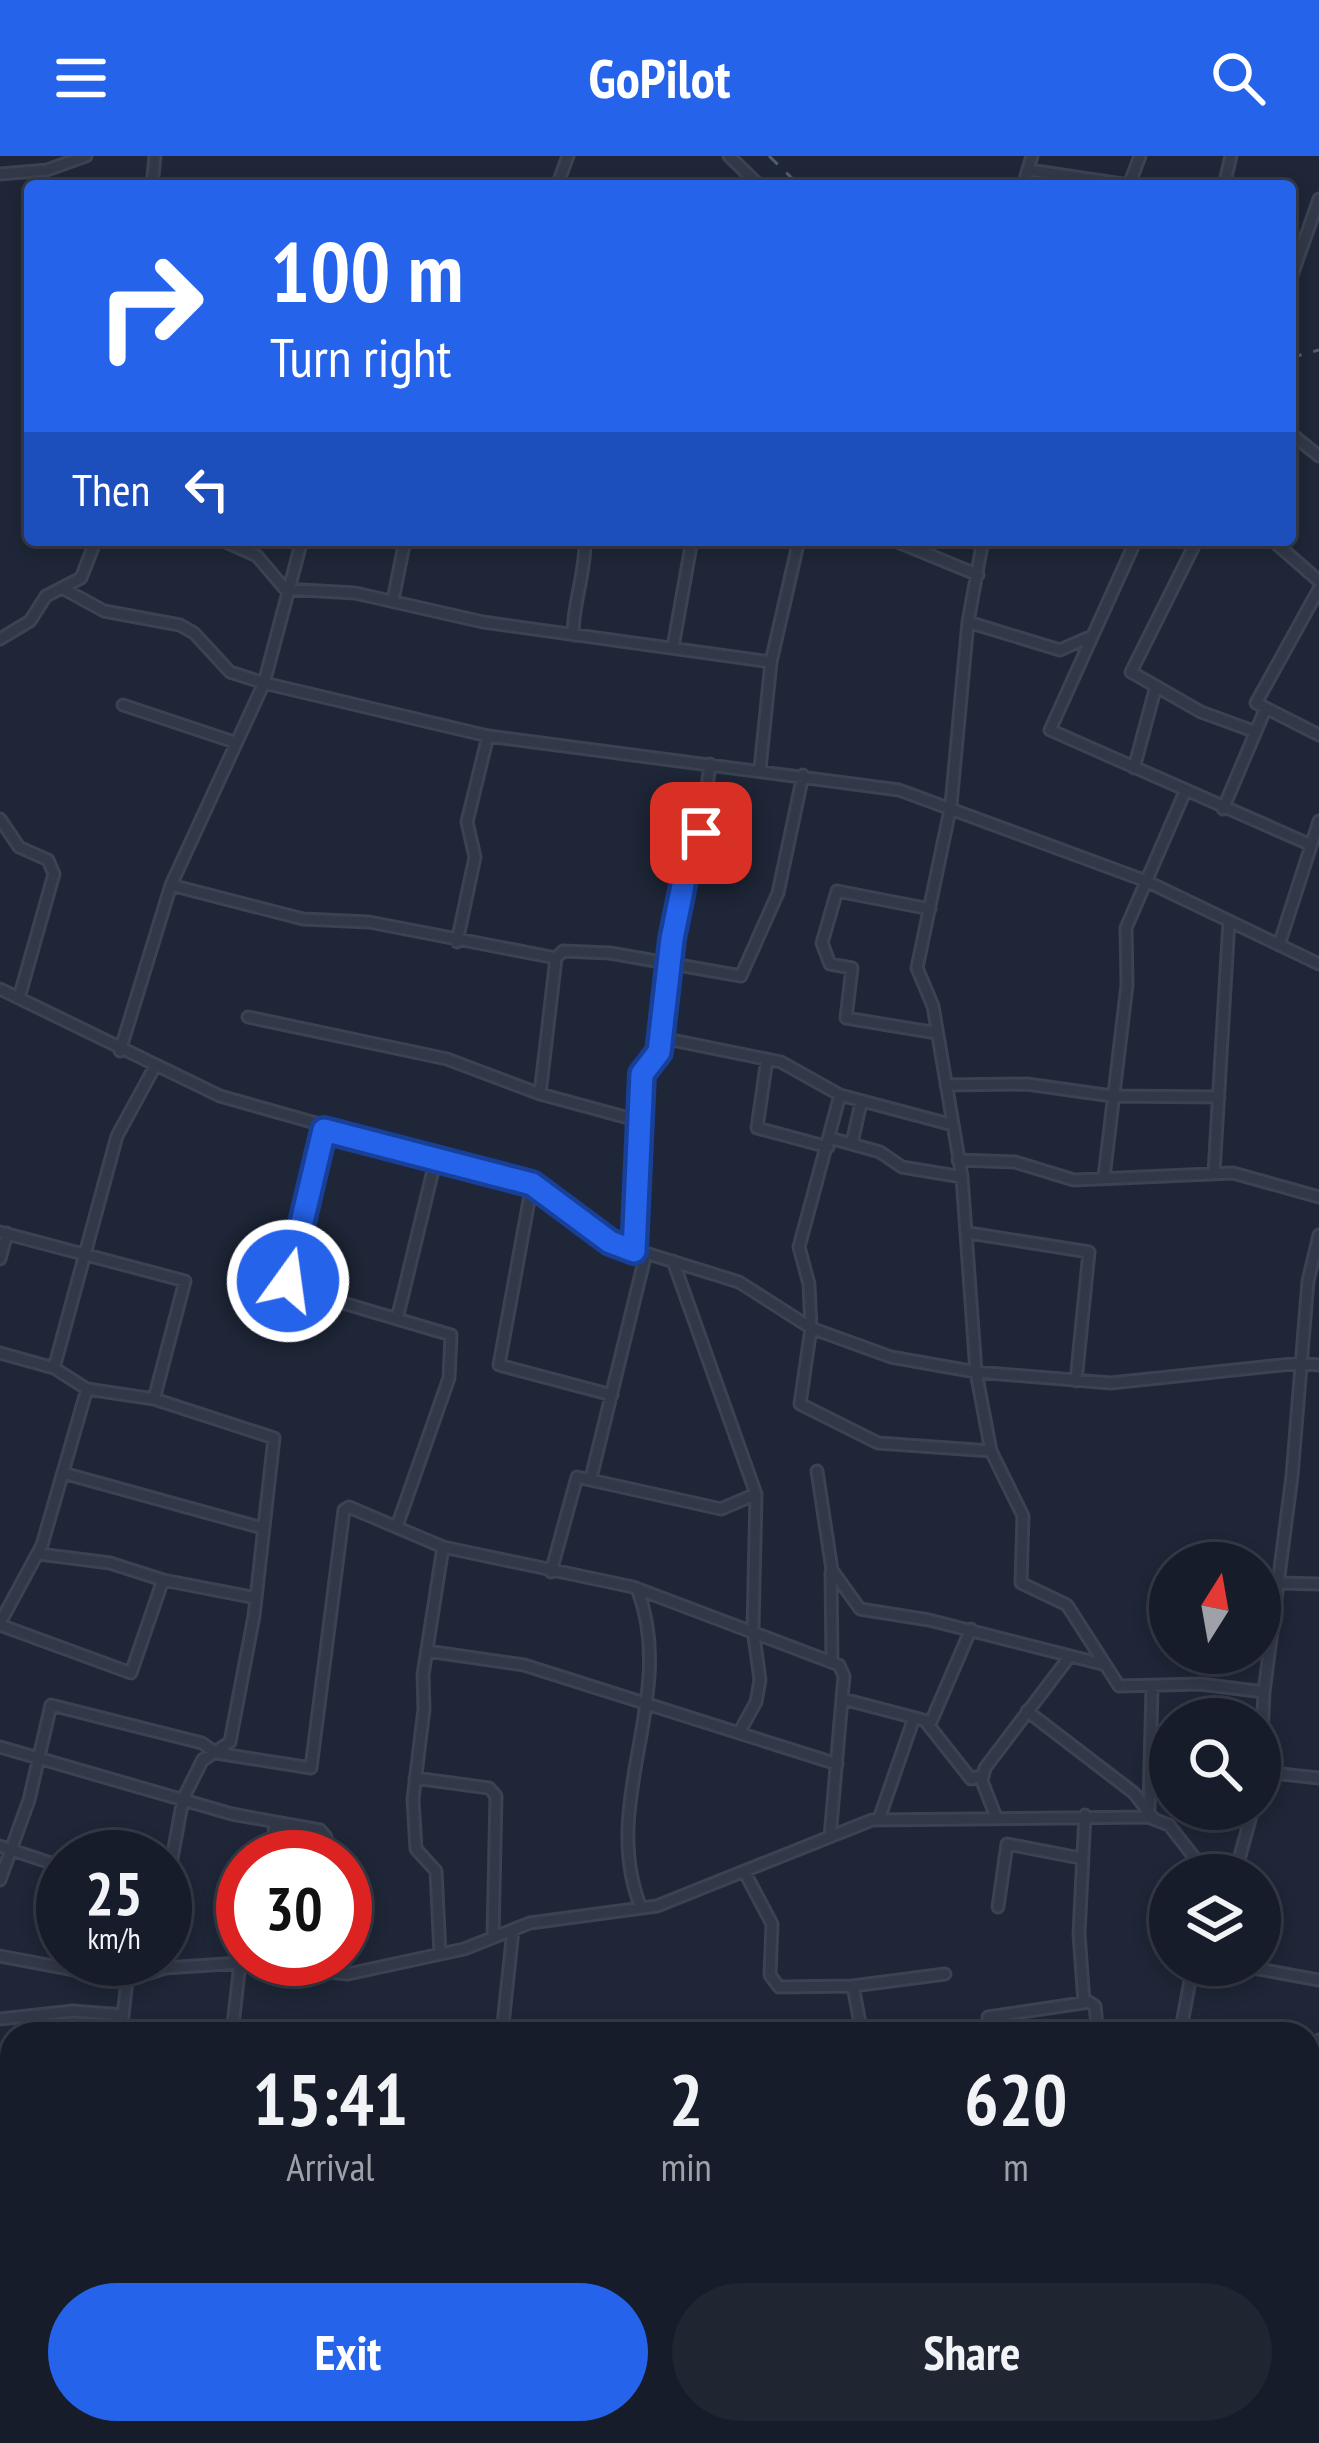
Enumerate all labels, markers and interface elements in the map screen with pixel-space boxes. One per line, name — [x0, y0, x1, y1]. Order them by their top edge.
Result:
text: GoPilot — [589, 43, 730, 113]
icon: menu — [48, 45, 114, 111]
icon: search — [1205, 45, 1271, 111]
text: 100 m — [270, 216, 463, 325]
icon: right — [72, 228, 228, 384]
text: Turn right — [270, 322, 451, 392]
icon: left — [174, 456, 240, 522]
text: Then — [72, 460, 150, 518]
pin — [650, 782, 752, 884]
icon: arrive — [668, 800, 734, 866]
position arrow — [225, 1218, 351, 1344]
north arrow — [1149, 1542, 1281, 1674]
map controls — [1149, 1542, 1281, 1986]
button: search — [1149, 1698, 1281, 1830]
speed limit sign: 30 — [216, 1830, 372, 1986]
text: 25 — [85, 1854, 143, 1932]
button: layers — [1149, 1854, 1281, 1986]
text: km/h — [87, 1918, 141, 1957]
text: 15:41 — [253, 2052, 408, 2145]
text: 2 — [669, 2052, 703, 2145]
text: 620 — [964, 2052, 1067, 2145]
text: Arrival — [286, 2141, 374, 2192]
text: min — [661, 2141, 712, 2192]
text: m — [1003, 2141, 1029, 2192]
button: Exit — [48, 2283, 648, 2421]
button: Share — [672, 2283, 1272, 2421]

